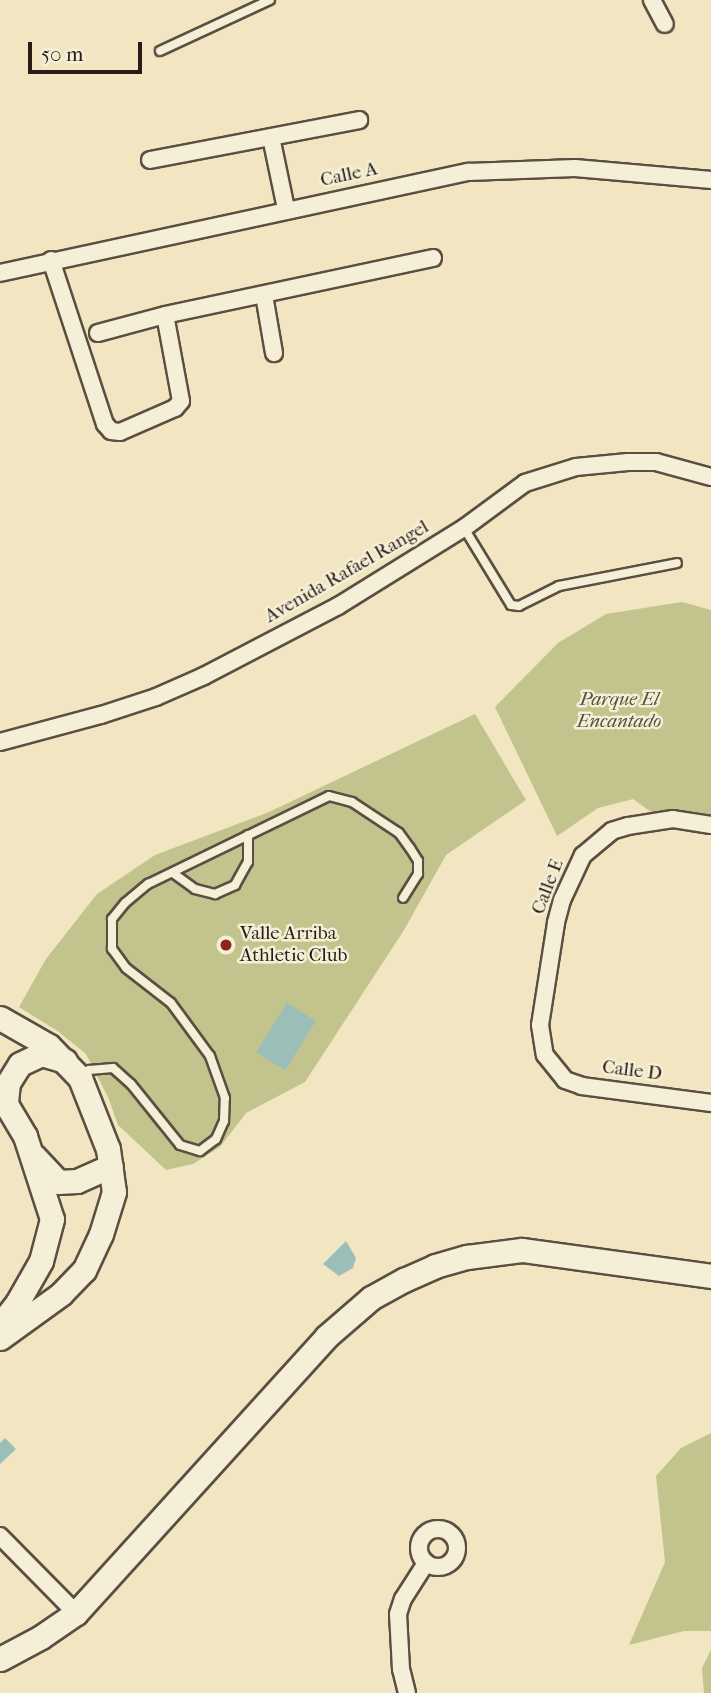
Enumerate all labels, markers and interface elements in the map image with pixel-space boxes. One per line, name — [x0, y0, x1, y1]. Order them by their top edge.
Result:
scale bar — [32, 28, 145, 72]
text: 50 m — [41, 42, 84, 66]
street label: Calle A — [318, 158, 380, 192]
street label: Avenida Rafael Rangel — [261, 516, 433, 628]
park label: Parque El Encantado — [577, 689, 661, 733]
street label: Calle E — [527, 856, 569, 918]
place label: Valle Arriba Athletic Club — [240, 923, 347, 967]
marker: Valle Arriba Athletic Club — [218, 937, 234, 953]
street label: Calle D — [601, 1056, 663, 1086]

